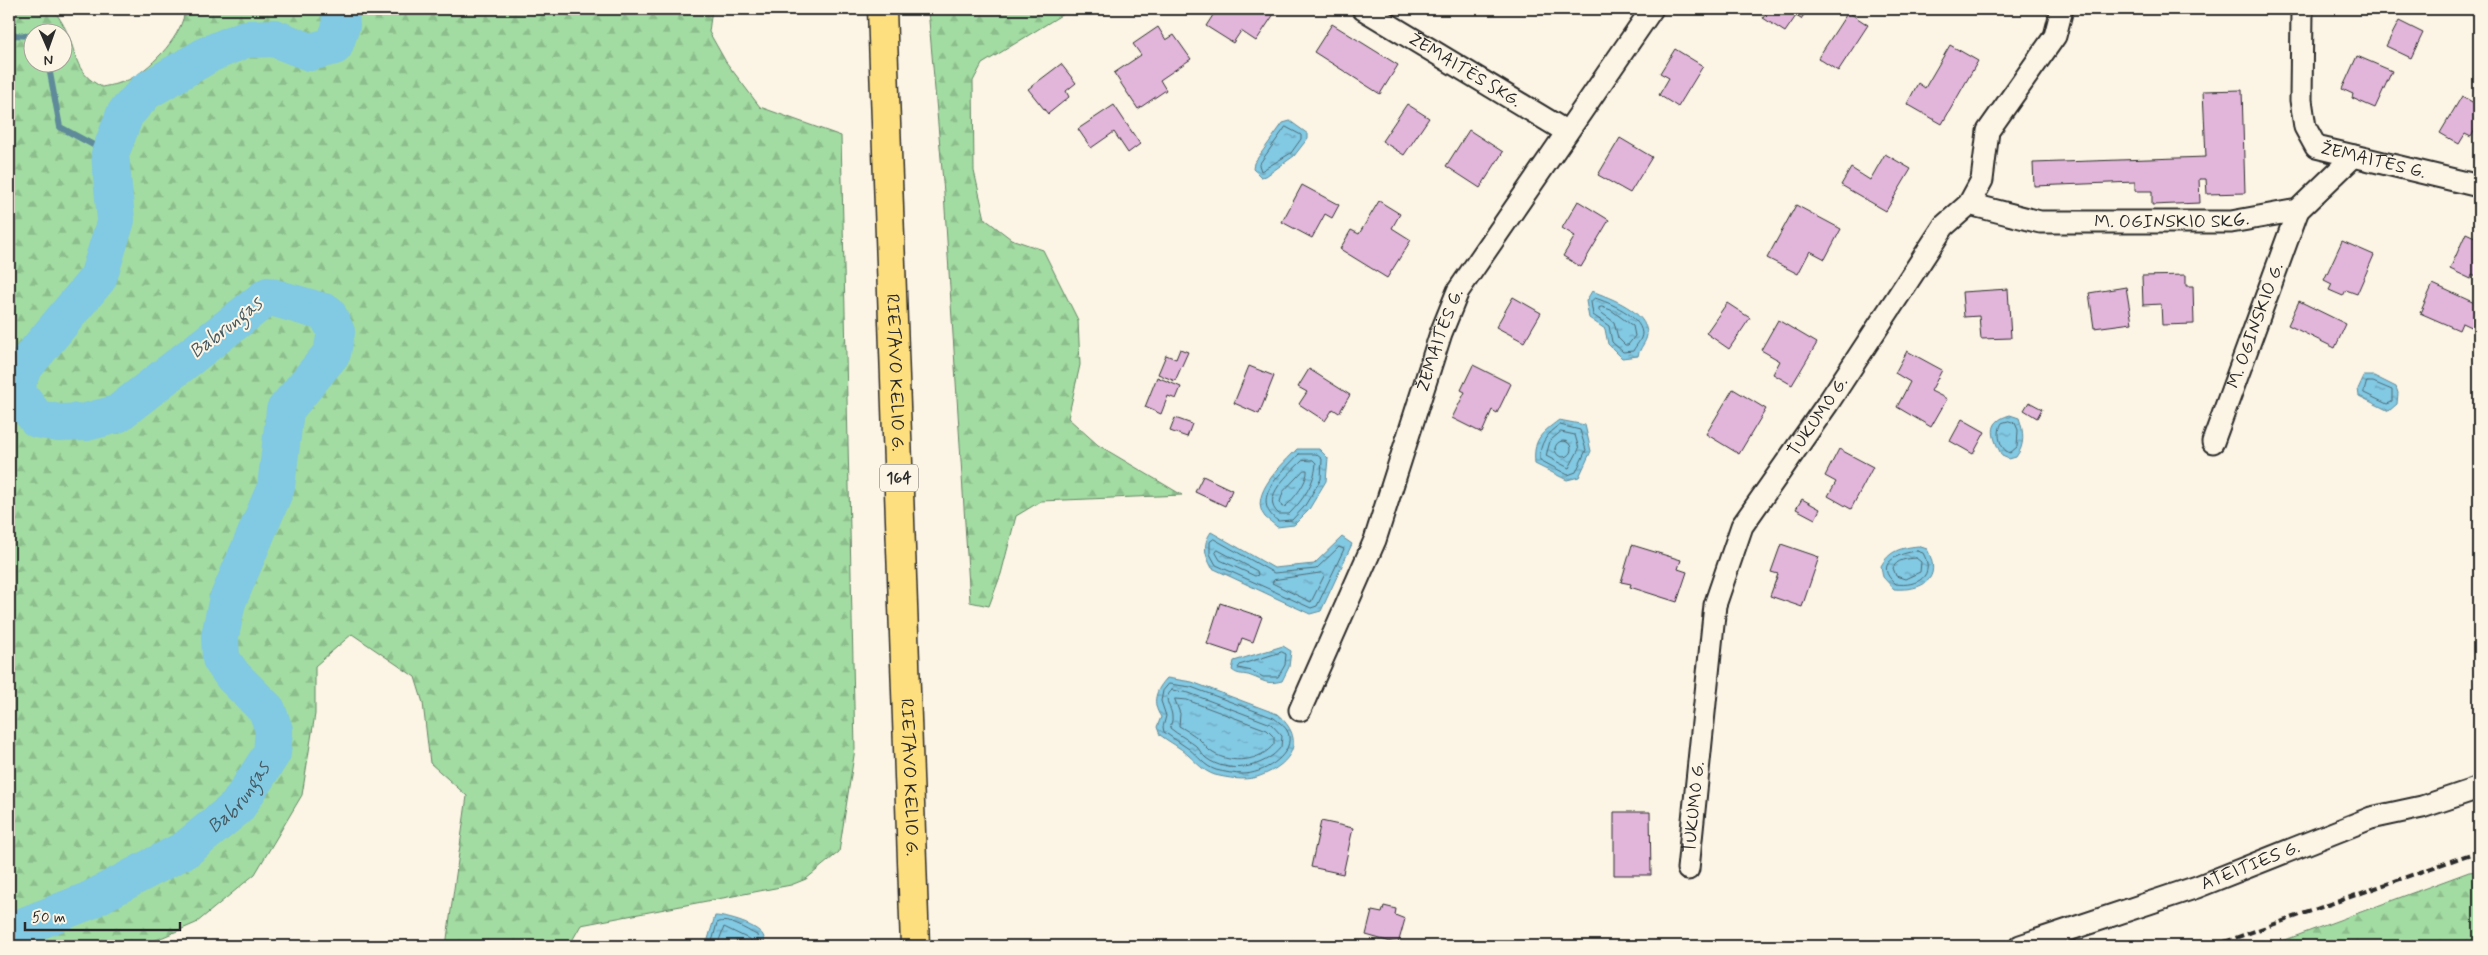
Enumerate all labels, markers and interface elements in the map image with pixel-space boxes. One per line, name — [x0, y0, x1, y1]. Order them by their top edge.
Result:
north arrow — [22, 22, 72, 72]
street label: ŽEMAITĖS SKG. — [1404, 27, 1525, 113]
text: N — [43, 51, 53, 69]
street label: ŽEMAITĖS G. — [2318, 137, 2428, 185]
street label: M. OGINSKIO SKG. — [2094, 207, 2251, 234]
street label: M. OGINSKIO G. — [2222, 259, 2290, 392]
street label: ŽEMAITĖS G. — [1411, 285, 1470, 394]
water label: Babrungas — [184, 291, 270, 366]
street label: RIETAVO KELIO G. — [880, 294, 910, 452]
street label: TUKUMO G. — [1782, 372, 1854, 461]
road number: 164 — [880, 464, 918, 492]
street label: RIETAVO KELIO G. — [894, 698, 924, 857]
water label: Babrungas — [202, 756, 276, 839]
street label: TUKUMO G. — [1678, 760, 1711, 854]
street label: ATEITIES G. — [2197, 835, 2304, 896]
scale bar — [25, 900, 180, 932]
text: 50 m — [32, 908, 66, 928]

